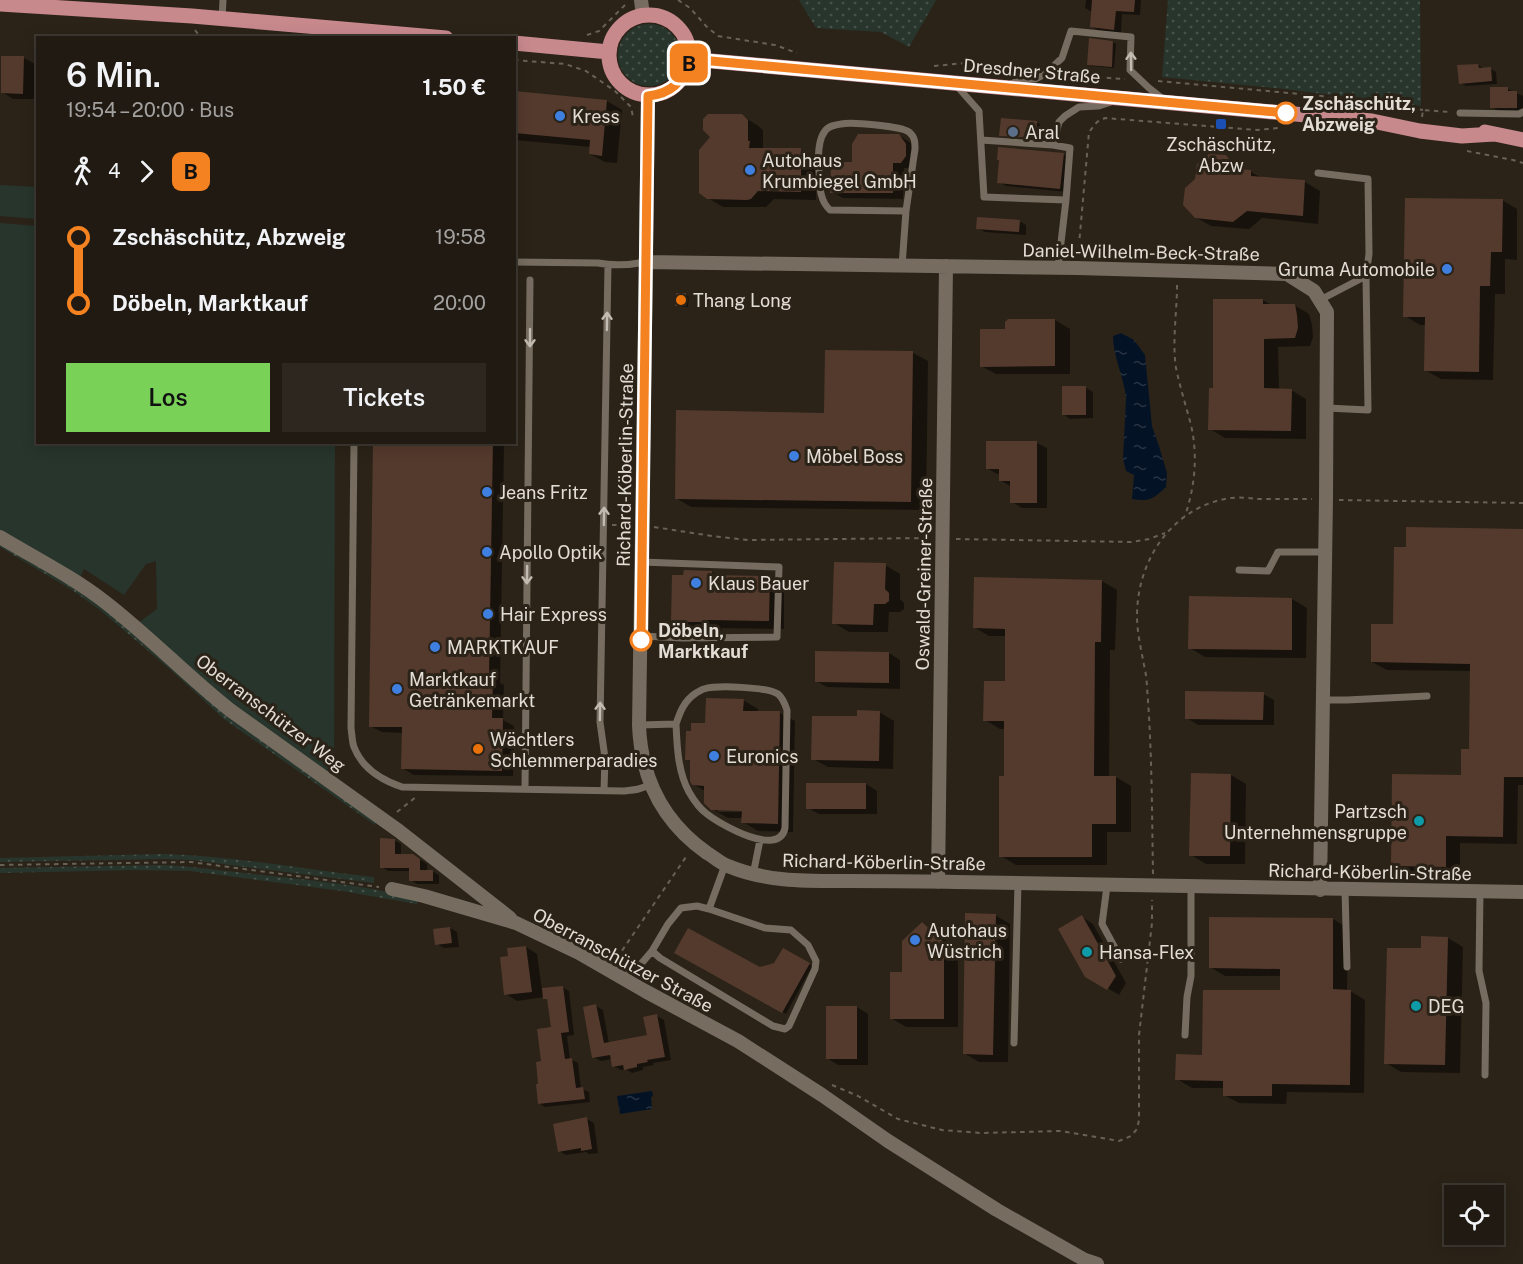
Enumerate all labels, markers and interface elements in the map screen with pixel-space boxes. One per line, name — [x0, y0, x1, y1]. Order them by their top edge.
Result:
line badge: B — [670, 44, 708, 82]
text: B — [682, 51, 696, 76]
one-way arrow — [1125, 52, 1137, 71]
street label: Dresdner Straße — [963, 55, 1101, 87]
text: 6 Min. — [66, 56, 161, 94]
text: 1.50 € — [422, 74, 486, 100]
place label: Zschäschütz, Abzweig — [1302, 93, 1416, 135]
text: 19:54 – 20:00 · Bus — [66, 98, 234, 122]
marker: Zschäschütz, Abzweig — [1275, 102, 1297, 124]
place label: Kress — [572, 106, 620, 127]
marker: Kress — [553, 109, 567, 123]
marker: Zschäschütz, Abzw — [1214, 117, 1228, 131]
place label: Aral — [1025, 122, 1060, 143]
marker: Aral — [1006, 125, 1020, 139]
place label: Zschäschütz, Abzw — [1166, 134, 1276, 176]
place label: Autohaus Krumbiegel GmbH — [762, 150, 917, 192]
icon: walk — [66, 155, 99, 188]
icon: forward — [130, 155, 163, 188]
text: 4 — [108, 159, 121, 183]
text: B — [184, 159, 198, 184]
marker: Autohaus Krumbiegel GmbH — [743, 163, 757, 177]
text: Zschäschütz, Abzweig — [112, 224, 346, 250]
text: 19:58 — [435, 225, 486, 249]
street label: Daniel-Wilhelm-Beck-Straße — [1022, 239, 1260, 265]
place label: Gruma Automobile — [1278, 259, 1435, 280]
marker: Gruma Automobile — [1440, 262, 1454, 276]
text: Döbeln, Marktkauf — [112, 290, 308, 316]
place label: Thang Long — [693, 290, 792, 311]
text: 20:00 — [433, 291, 486, 315]
marker: Thang Long — [674, 293, 688, 307]
one-way arrow — [601, 311, 613, 331]
one-way arrow — [524, 328, 536, 348]
button: Los — [66, 363, 270, 432]
button: Tickets — [282, 363, 486, 432]
street label: Richard-Köberlin-Straße — [613, 363, 637, 567]
place label: Möbel Boss — [806, 446, 903, 467]
marker: Möbel Boss — [787, 449, 801, 463]
street label: Oswald-Greiner-Straße — [912, 477, 936, 671]
place label: Jeans Fritz — [499, 482, 588, 503]
marker: Jeans Fritz — [480, 485, 494, 499]
one-way arrow — [598, 506, 610, 526]
place label: Apollo Optik — [499, 542, 602, 563]
marker: Apollo Optik — [480, 545, 494, 559]
one-way arrow — [521, 565, 533, 585]
place label: Klaus Bauer — [708, 573, 809, 594]
marker: Klaus Bauer — [689, 576, 703, 590]
place label: Hair Express — [500, 604, 607, 625]
marker: Hair Express — [481, 607, 495, 621]
place label: Döbeln, Marktkauf — [658, 620, 748, 662]
marker: Döbeln, Marktkauf — [630, 629, 652, 651]
place label: MARKTKAUF — [447, 637, 559, 658]
marker: MARKTKAUF — [428, 640, 442, 654]
street label: Oberranschützer Weg — [192, 650, 350, 776]
place label: Marktkauf Getränkemarkt — [409, 669, 535, 711]
marker: Marktkauf Getränkemarkt — [390, 682, 404, 696]
one-way arrow — [595, 701, 606, 721]
place label: Wächtlers Schlemmerparadies — [490, 729, 657, 771]
marker: Wächtlers Schlemmerparadies — [471, 742, 485, 756]
place label: Euronics — [726, 746, 798, 767]
marker: Euronics — [707, 749, 721, 763]
place label: Partzsch Unternehmensgruppe — [1224, 801, 1407, 843]
marker: Partzsch Unternehmensgruppe — [1412, 814, 1426, 828]
street label: Richard-Köberlin-Straße — [782, 850, 986, 874]
street label: Richard-Köberlin-Straße — [1268, 860, 1472, 884]
street label: Oberranschützer Straße — [529, 904, 717, 1016]
place label: Autohaus Wüstrich — [927, 920, 1007, 962]
marker: Autohaus Wüstrich — [908, 933, 922, 947]
place label: Hansa-Flex — [1099, 942, 1194, 963]
marker: Hansa-Flex — [1080, 945, 1094, 959]
place label: DEG — [1428, 996, 1465, 1017]
marker: DEG — [1409, 999, 1423, 1013]
map controls — [1444, 1185, 1504, 1245]
button: locate — [1444, 1185, 1504, 1245]

